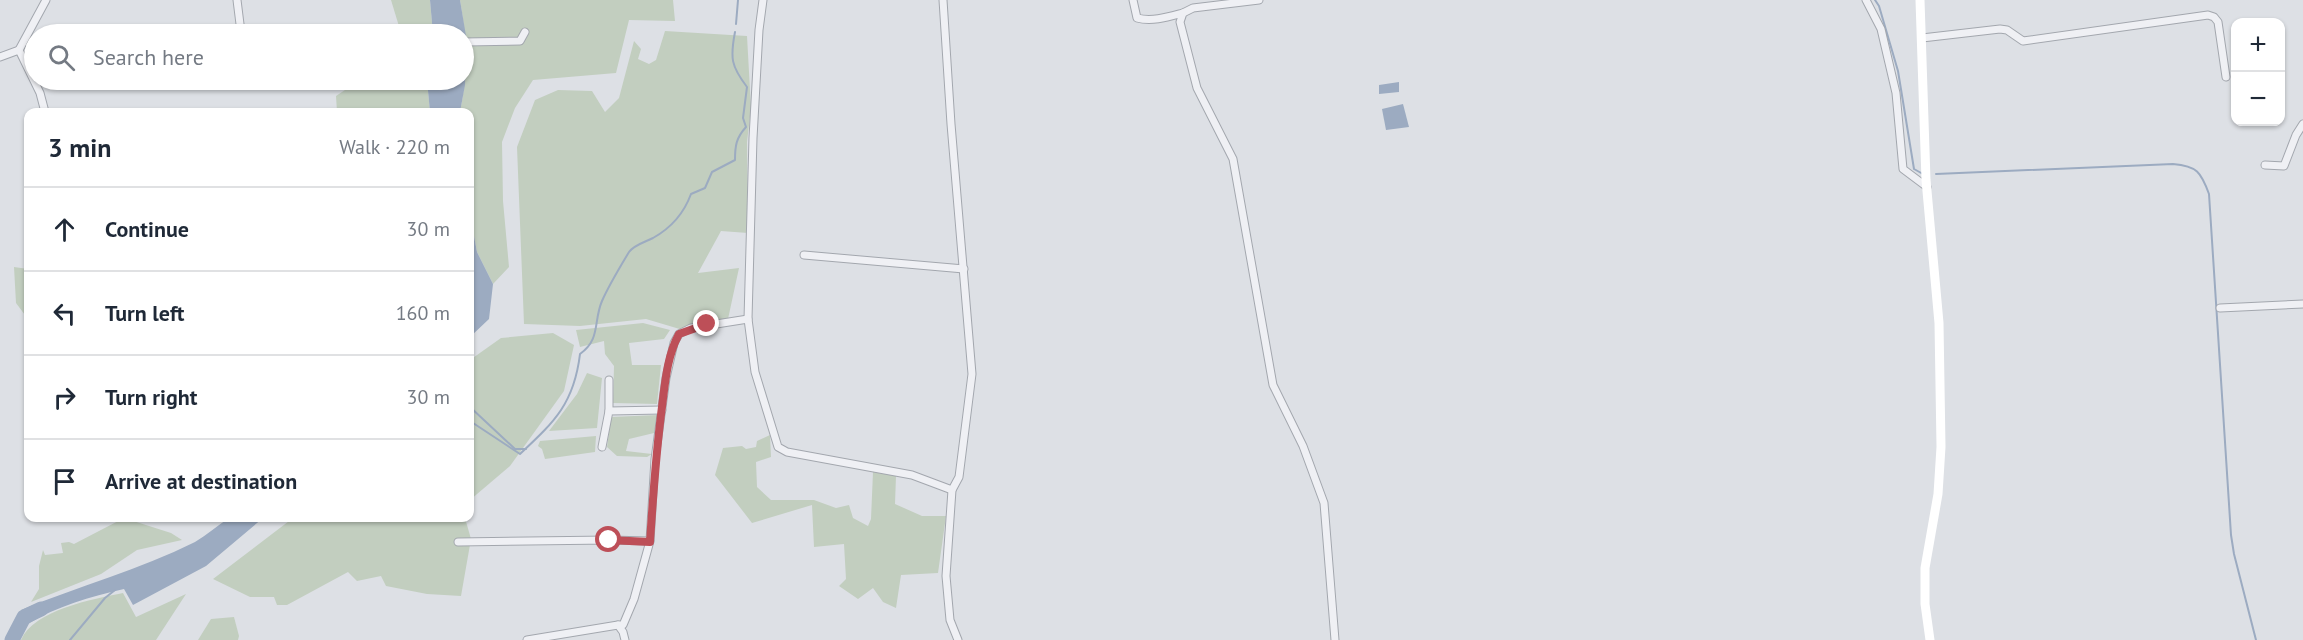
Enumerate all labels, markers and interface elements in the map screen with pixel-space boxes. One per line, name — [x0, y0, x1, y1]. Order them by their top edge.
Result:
map controls — [2231, 18, 2285, 126]
button: + — [2231, 18, 2285, 72]
search box — [24, 24, 474, 90]
icon: search — [45, 41, 78, 74]
text: Search here — [93, 43, 204, 71]
button: − — [2231, 72, 2285, 126]
text: 3 min — [48, 131, 111, 164]
text: Walk · 220 m — [339, 134, 450, 160]
icon: ahead — [48, 213, 81, 246]
text: Continue — [105, 215, 189, 243]
text: 30 m — [407, 216, 450, 242]
icon: left — [48, 297, 81, 330]
text: Turn left — [105, 299, 185, 327]
text: 160 m — [396, 300, 450, 326]
route end — [693, 310, 719, 336]
icon: right — [48, 381, 81, 414]
text: Turn right — [105, 383, 197, 411]
text: 30 m — [407, 384, 450, 410]
icon: arrive — [48, 465, 81, 498]
text: Arrive at destination — [105, 467, 297, 495]
route start — [595, 526, 621, 552]

